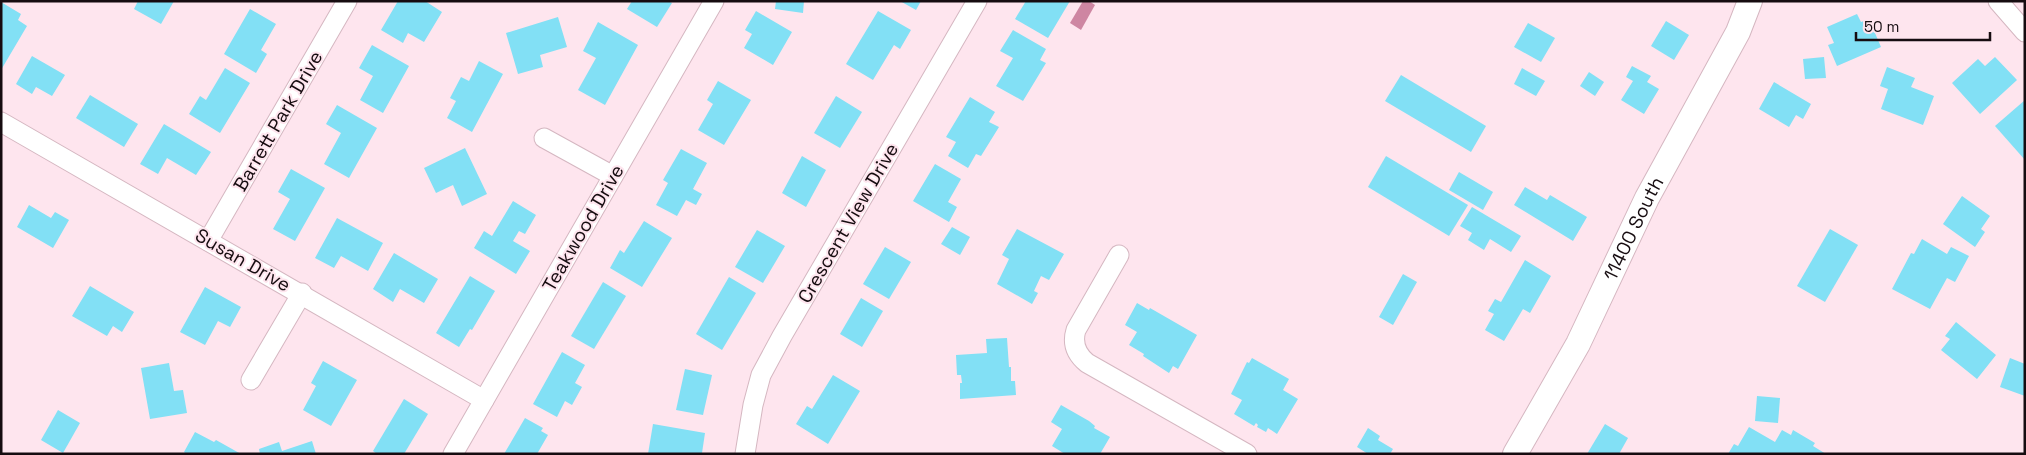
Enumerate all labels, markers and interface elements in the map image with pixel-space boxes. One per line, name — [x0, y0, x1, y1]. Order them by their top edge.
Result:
scale bar — [1856, 10, 1990, 42]
text: 50 m — [1864, 17, 1899, 36]
street label: Barrett Park Drive — [228, 46, 328, 196]
street label: Crescent View Drive — [792, 138, 904, 308]
street label: Teakwood Drive — [536, 160, 630, 296]
street label: 11400 South — [1597, 172, 1669, 284]
street label: Susan Drive — [191, 223, 295, 297]

